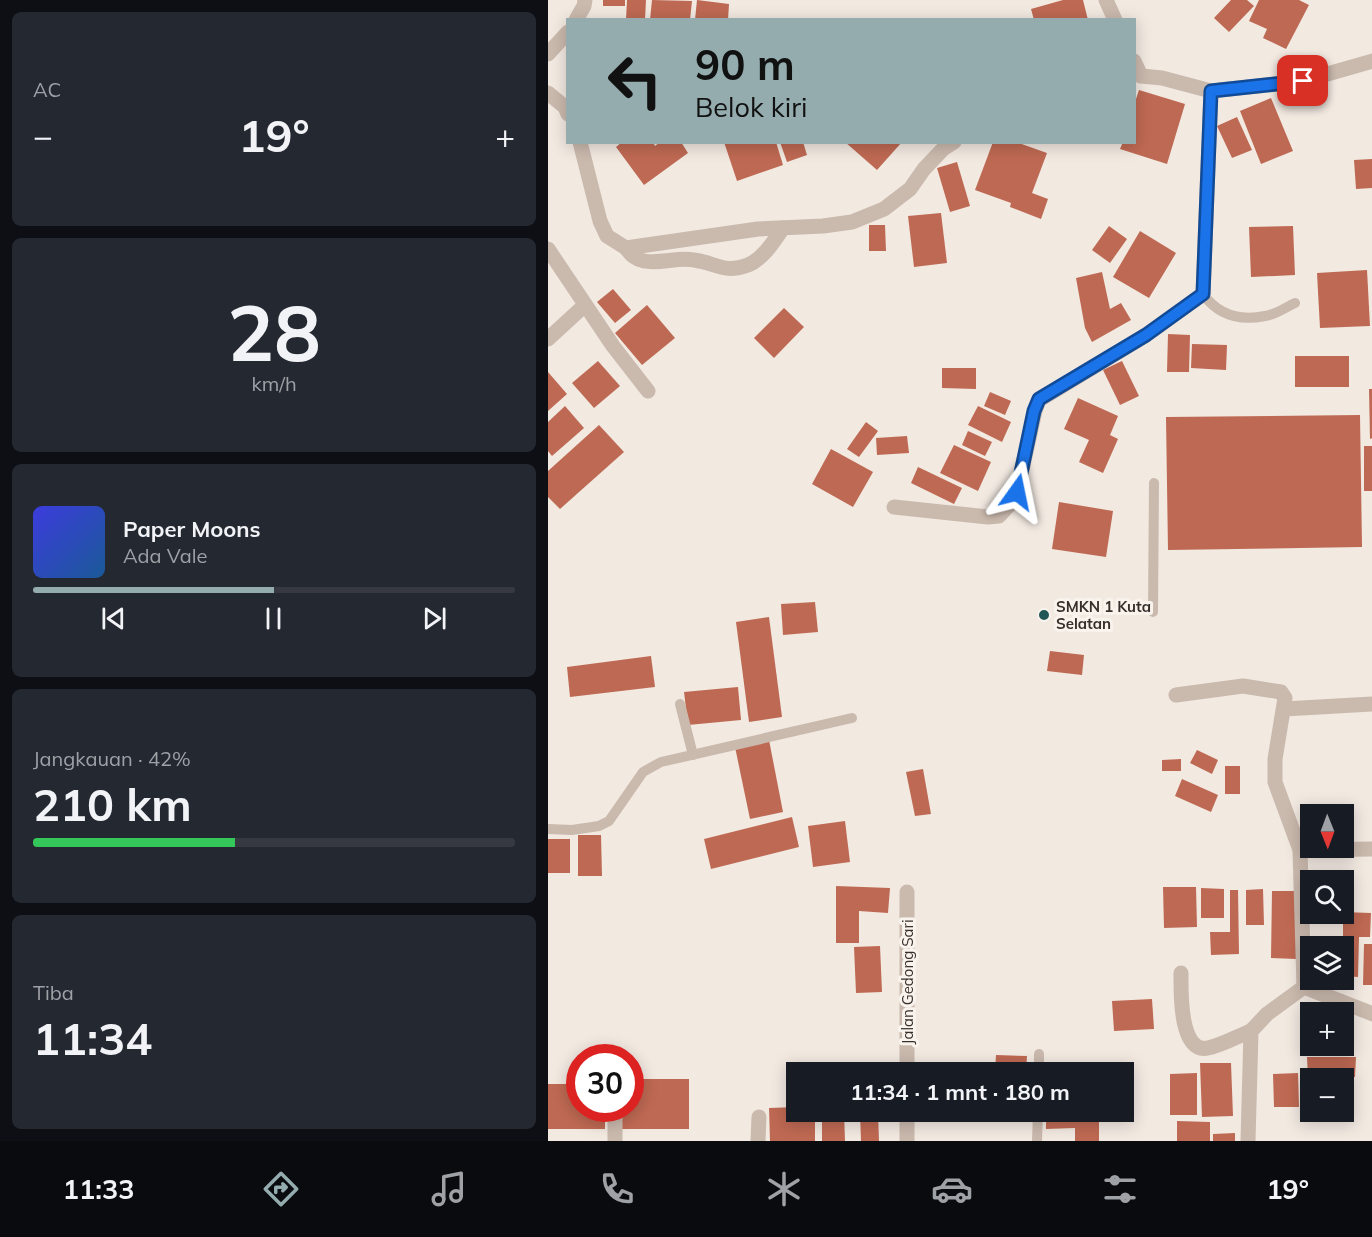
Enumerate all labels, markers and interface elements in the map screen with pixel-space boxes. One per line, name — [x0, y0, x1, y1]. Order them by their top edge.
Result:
text: 90 m — [695, 38, 795, 91]
icon: left — [596, 42, 674, 120]
pin — [1277, 55, 1328, 106]
icon: arrive — [1286, 64, 1319, 97]
text: AC — [33, 77, 61, 102]
text: Belok kiri — [695, 90, 807, 124]
text: 19° — [238, 107, 310, 163]
text: − — [33, 115, 53, 156]
text: + — [495, 115, 515, 156]
text: 28 — [227, 283, 321, 381]
text: km/h — [251, 371, 297, 396]
position arrow — [985, 460, 1049, 524]
text: Paper Moons — [123, 515, 261, 543]
text: Ada Vale — [123, 543, 207, 568]
place label: SMKN 1 Kuta Selatan — [1056, 597, 1151, 633]
icon: previous — [97, 602, 130, 635]
icon: pause — [257, 602, 290, 635]
icon: next — [418, 602, 451, 635]
marker: SMKN 1 Kuta Selatan — [1037, 608, 1051, 622]
text: Jangkauan · 42% — [33, 746, 191, 771]
text: 210 km — [33, 776, 192, 832]
north arrow — [1300, 804, 1354, 858]
map controls — [1300, 804, 1354, 1122]
button: search — [1300, 870, 1354, 924]
street label: Jalan Gedong Sari — [898, 919, 917, 1045]
button: layers — [1300, 936, 1354, 990]
text: Tiba — [33, 980, 74, 1005]
button: + — [1300, 1002, 1354, 1056]
text: 11:34 — [33, 1010, 152, 1066]
speed limit sign: 30 — [566, 1044, 644, 1122]
button: − — [1300, 1068, 1354, 1122]
text: 11:34 · 1 mnt · 180 m — [850, 1078, 1070, 1106]
icon: directions — [260, 1168, 302, 1210]
icon: music — [428, 1168, 470, 1210]
icon: phone — [596, 1168, 638, 1210]
icon: climate — [763, 1168, 805, 1210]
icon: car — [931, 1168, 973, 1210]
icon: filters — [1099, 1168, 1141, 1210]
text: 11:33 — [63, 1172, 134, 1206]
text: 19° — [1266, 1172, 1309, 1206]

